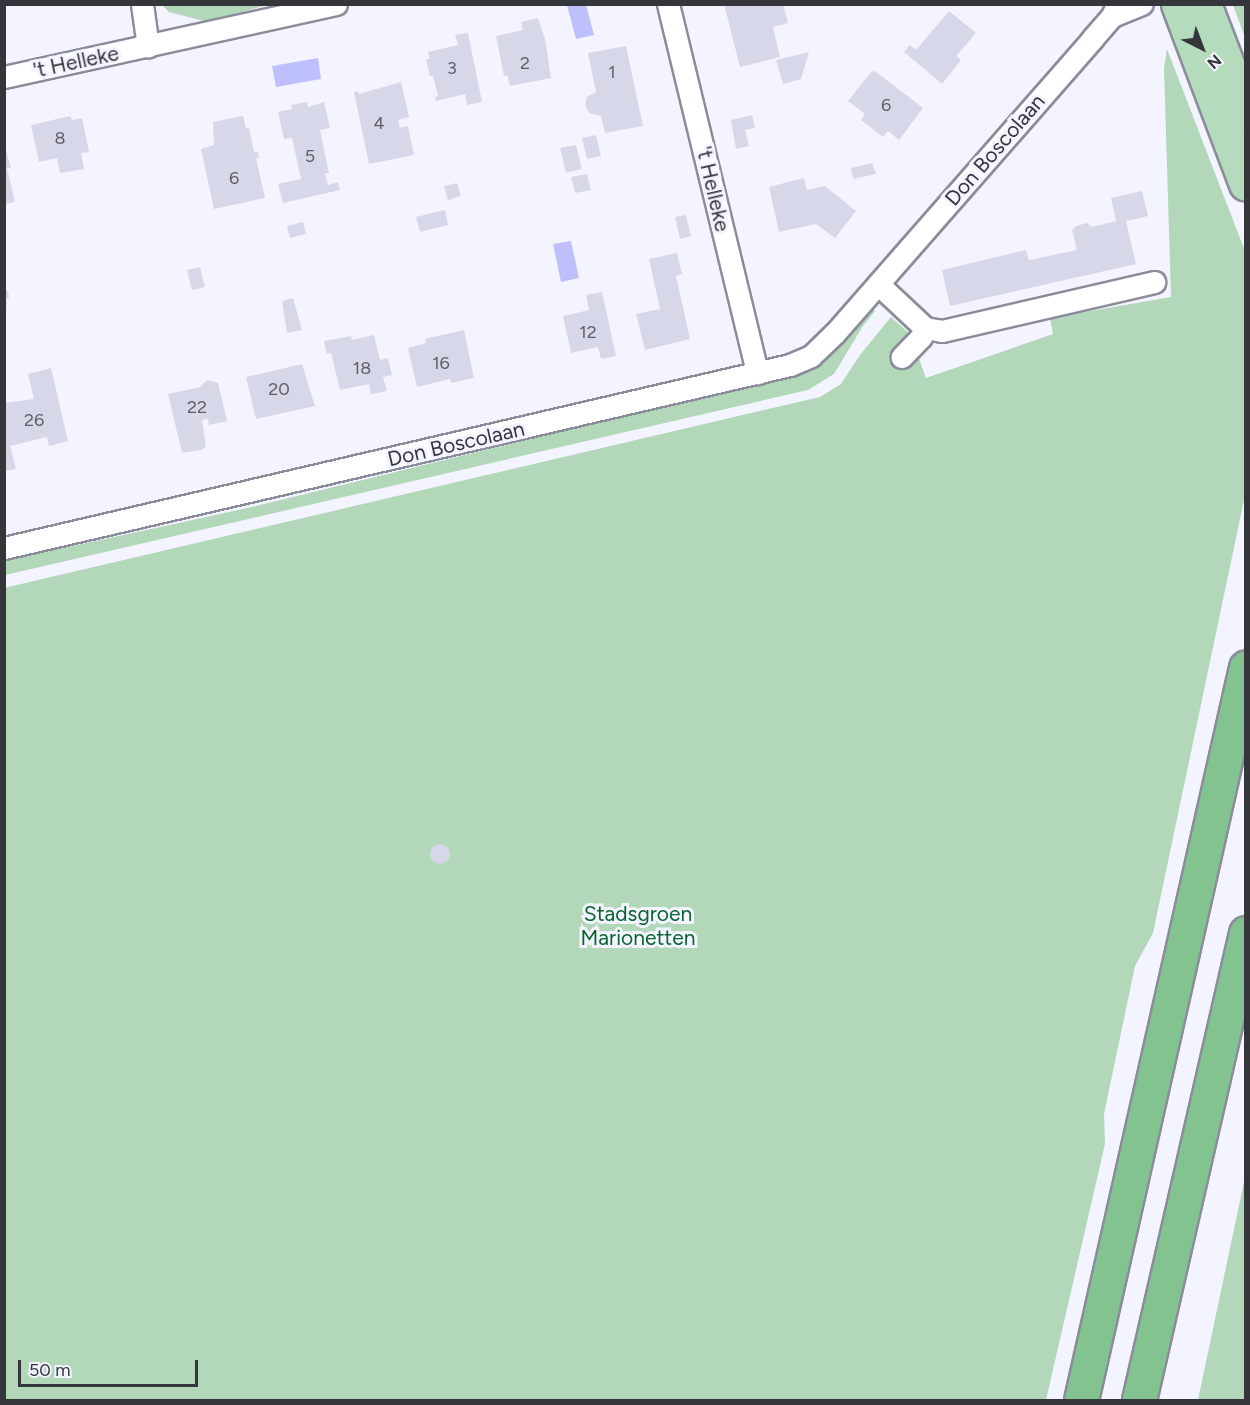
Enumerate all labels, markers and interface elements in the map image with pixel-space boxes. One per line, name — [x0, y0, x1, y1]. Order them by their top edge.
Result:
north arrow — [1172, 18, 1232, 78]
street label: 't Helleke — [31, 41, 121, 83]
text: N — [1203, 51, 1225, 73]
house number: 2 — [520, 52, 530, 74]
house number: 3 — [447, 57, 457, 79]
house number: 1 — [608, 61, 616, 83]
street label: Don Boscolaan — [940, 89, 1050, 211]
house number: 6 — [881, 94, 891, 116]
house number: 4 — [373, 112, 385, 134]
house number: 8 — [54, 127, 66, 149]
street label: 't Helleke — [691, 144, 735, 234]
house number: 5 — [305, 145, 315, 167]
house number: 6 — [229, 167, 239, 189]
house number: 12 — [579, 321, 597, 343]
house number: 16 — [432, 352, 450, 374]
house number: 18 — [353, 357, 371, 379]
house number: 20 — [268, 378, 290, 400]
house number: 22 — [187, 396, 207, 418]
house number: 26 — [24, 409, 44, 431]
street label: Don Boscolaan — [385, 416, 527, 472]
park label: Stadsgroen Marionetten — [581, 901, 695, 951]
scale bar — [21, 1348, 201, 1386]
text: 50 m — [29, 1359, 71, 1381]

